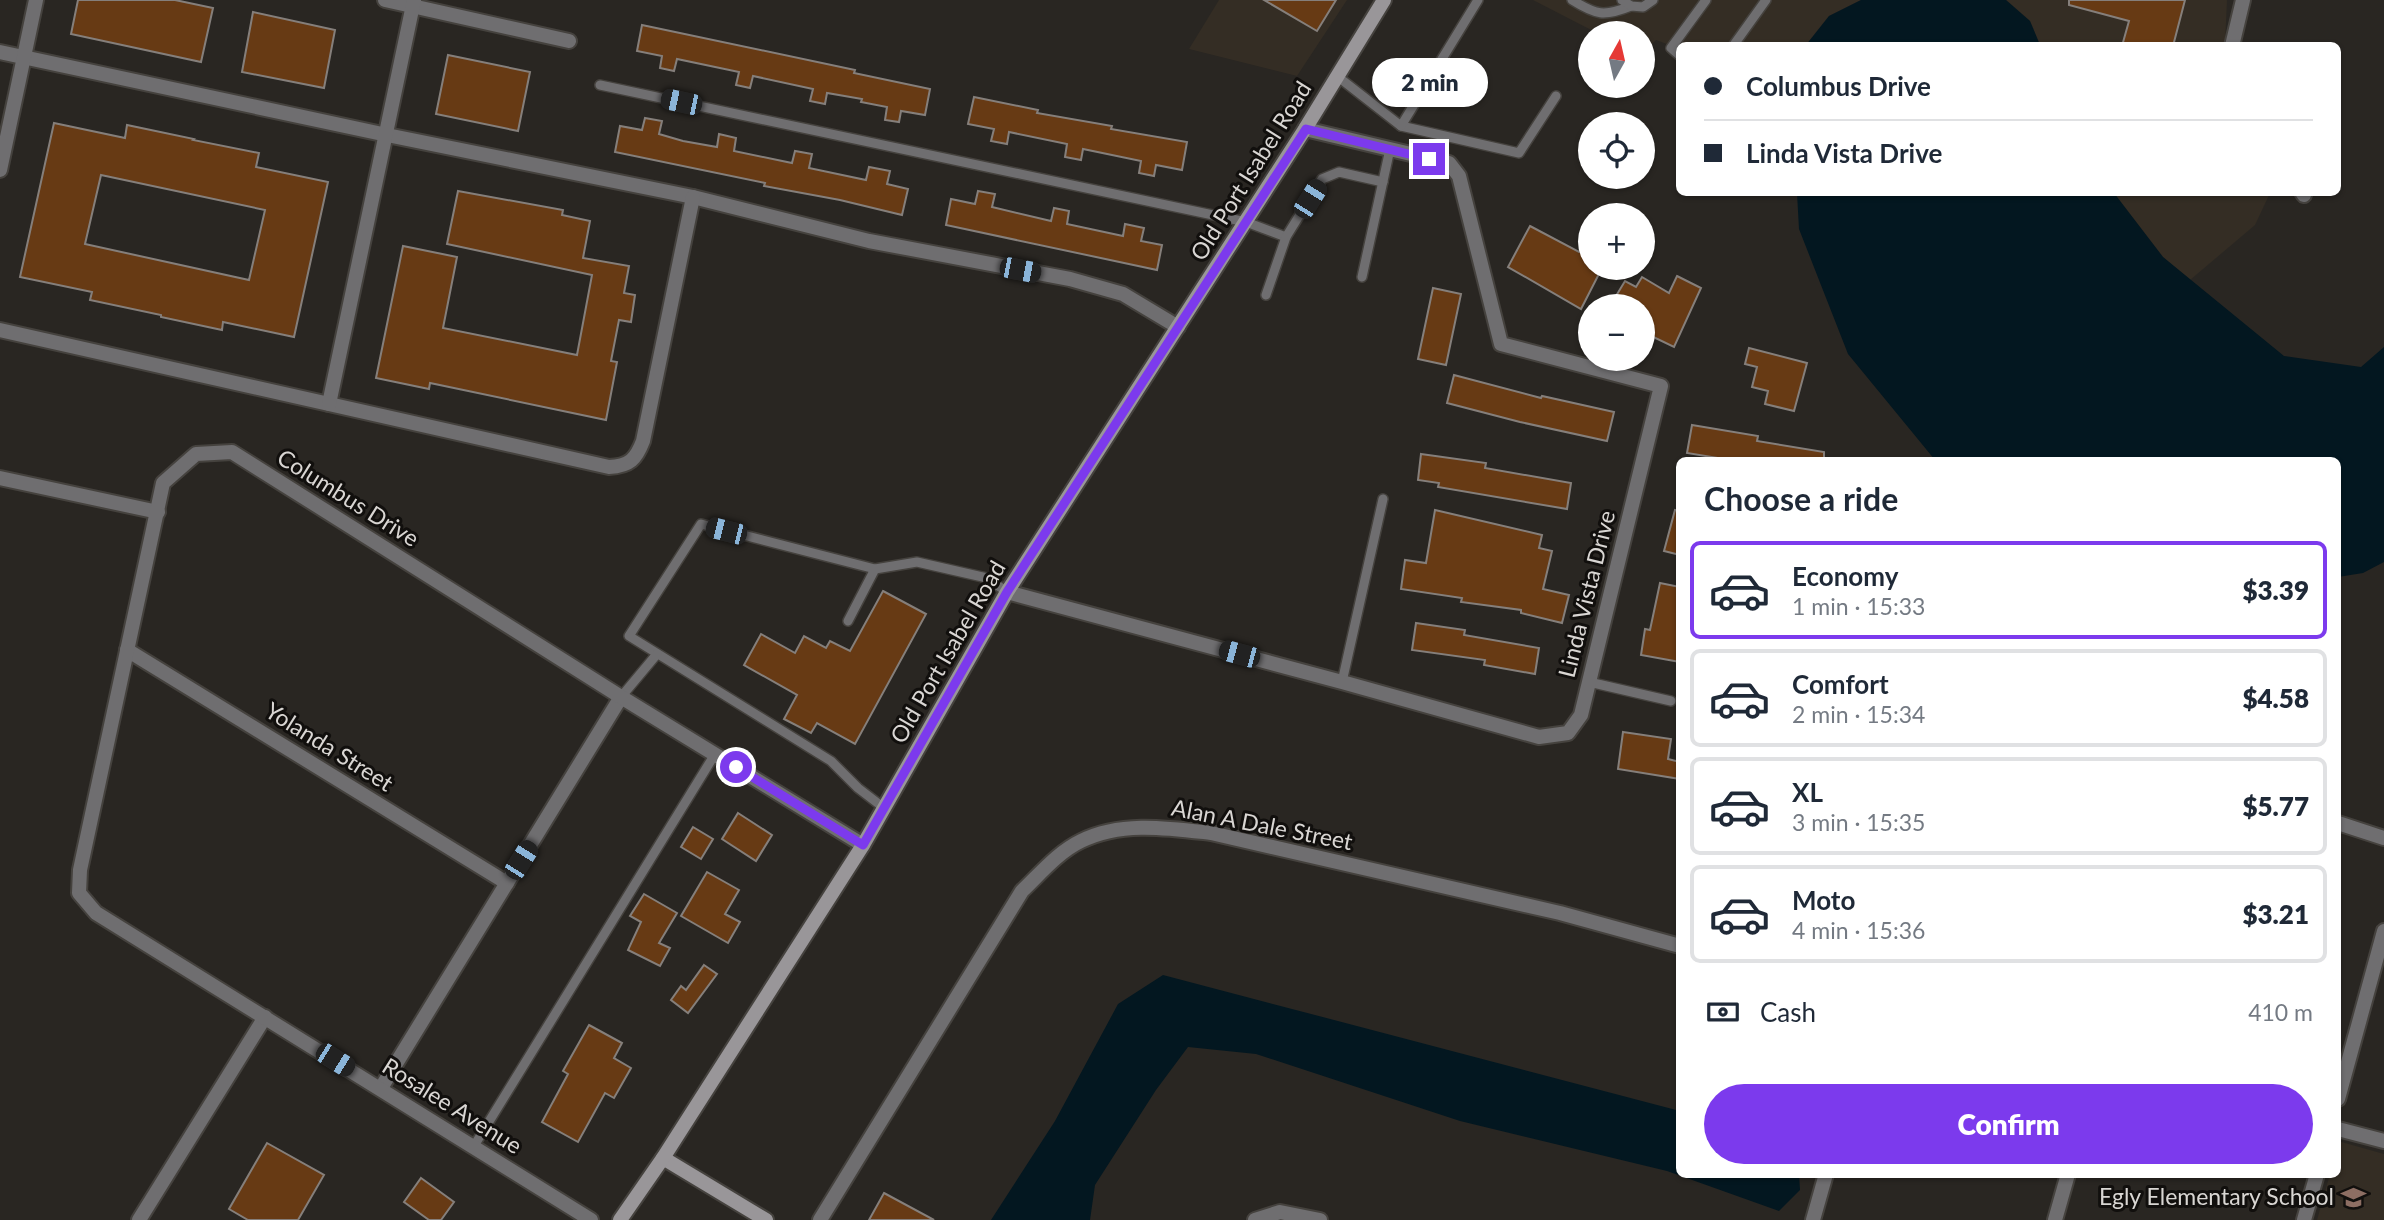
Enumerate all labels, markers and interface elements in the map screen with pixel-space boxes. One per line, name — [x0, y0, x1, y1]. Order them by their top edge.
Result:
north arrow — [1578, 21, 1656, 98]
map controls — [1578, 21, 1655, 371]
callout: 2 min — [1371, 58, 1487, 106]
text: 2 min — [1401, 68, 1459, 96]
text: Columbus Drive — [1746, 70, 1931, 102]
street label: Old Port Isabel Road — [1184, 76, 1317, 265]
car — [659, 87, 704, 117]
button: locate — [1578, 112, 1655, 189]
text: Linda Vista Drive — [1746, 137, 1942, 169]
route end — [1413, 143, 1445, 175]
car — [1290, 176, 1331, 222]
button: + — [1578, 203, 1655, 280]
car — [998, 256, 1043, 284]
button: − — [1578, 294, 1655, 371]
street label: Columbus Drive — [273, 442, 425, 552]
text: Choose a ride — [1704, 479, 1898, 518]
street label: Linda Vista Drive — [1552, 507, 1620, 680]
car — [704, 516, 749, 546]
street label: Old Port Isabel Road — [884, 555, 1011, 748]
icon: car — [1708, 559, 1771, 622]
text: Economy — [1792, 560, 1898, 592]
text: $3.39 — [2242, 574, 2309, 606]
text: 1 min · 15:33 — [1792, 592, 1925, 620]
car — [1216, 638, 1263, 670]
icon: car — [1708, 667, 1771, 730]
text: Comfort — [1792, 668, 1889, 700]
text: $4.58 — [2242, 682, 2309, 714]
street label: Yolanda Street — [260, 696, 399, 797]
text: 2 min · 15:34 — [1792, 700, 1925, 728]
route start — [720, 751, 752, 783]
icon: car — [1708, 775, 1771, 838]
text: XL — [1792, 776, 1823, 808]
text: $5.77 — [2242, 790, 2309, 822]
street label: Alan A Dale Street — [1169, 793, 1356, 855]
text: 3 min · 15:35 — [1792, 808, 1925, 836]
car — [501, 837, 542, 883]
icon: car — [1708, 883, 1771, 946]
text: Moto — [1792, 884, 1855, 916]
text: $3.21 — [2242, 898, 2309, 930]
text: 4 min · 15:36 — [1792, 916, 1925, 944]
icon: cash — [1704, 993, 1742, 1031]
text: Cash — [1760, 996, 1816, 1028]
text: 410 m — [2248, 998, 2313, 1026]
car — [312, 1040, 359, 1080]
street label: Rosalee Avenue — [378, 1051, 527, 1159]
button: Confirm — [1704, 1084, 2313, 1164]
place label: Egly Elementary School — [2099, 1182, 2334, 1210]
school or university icon: Egly Elementary School — [2340, 1183, 2368, 1211]

